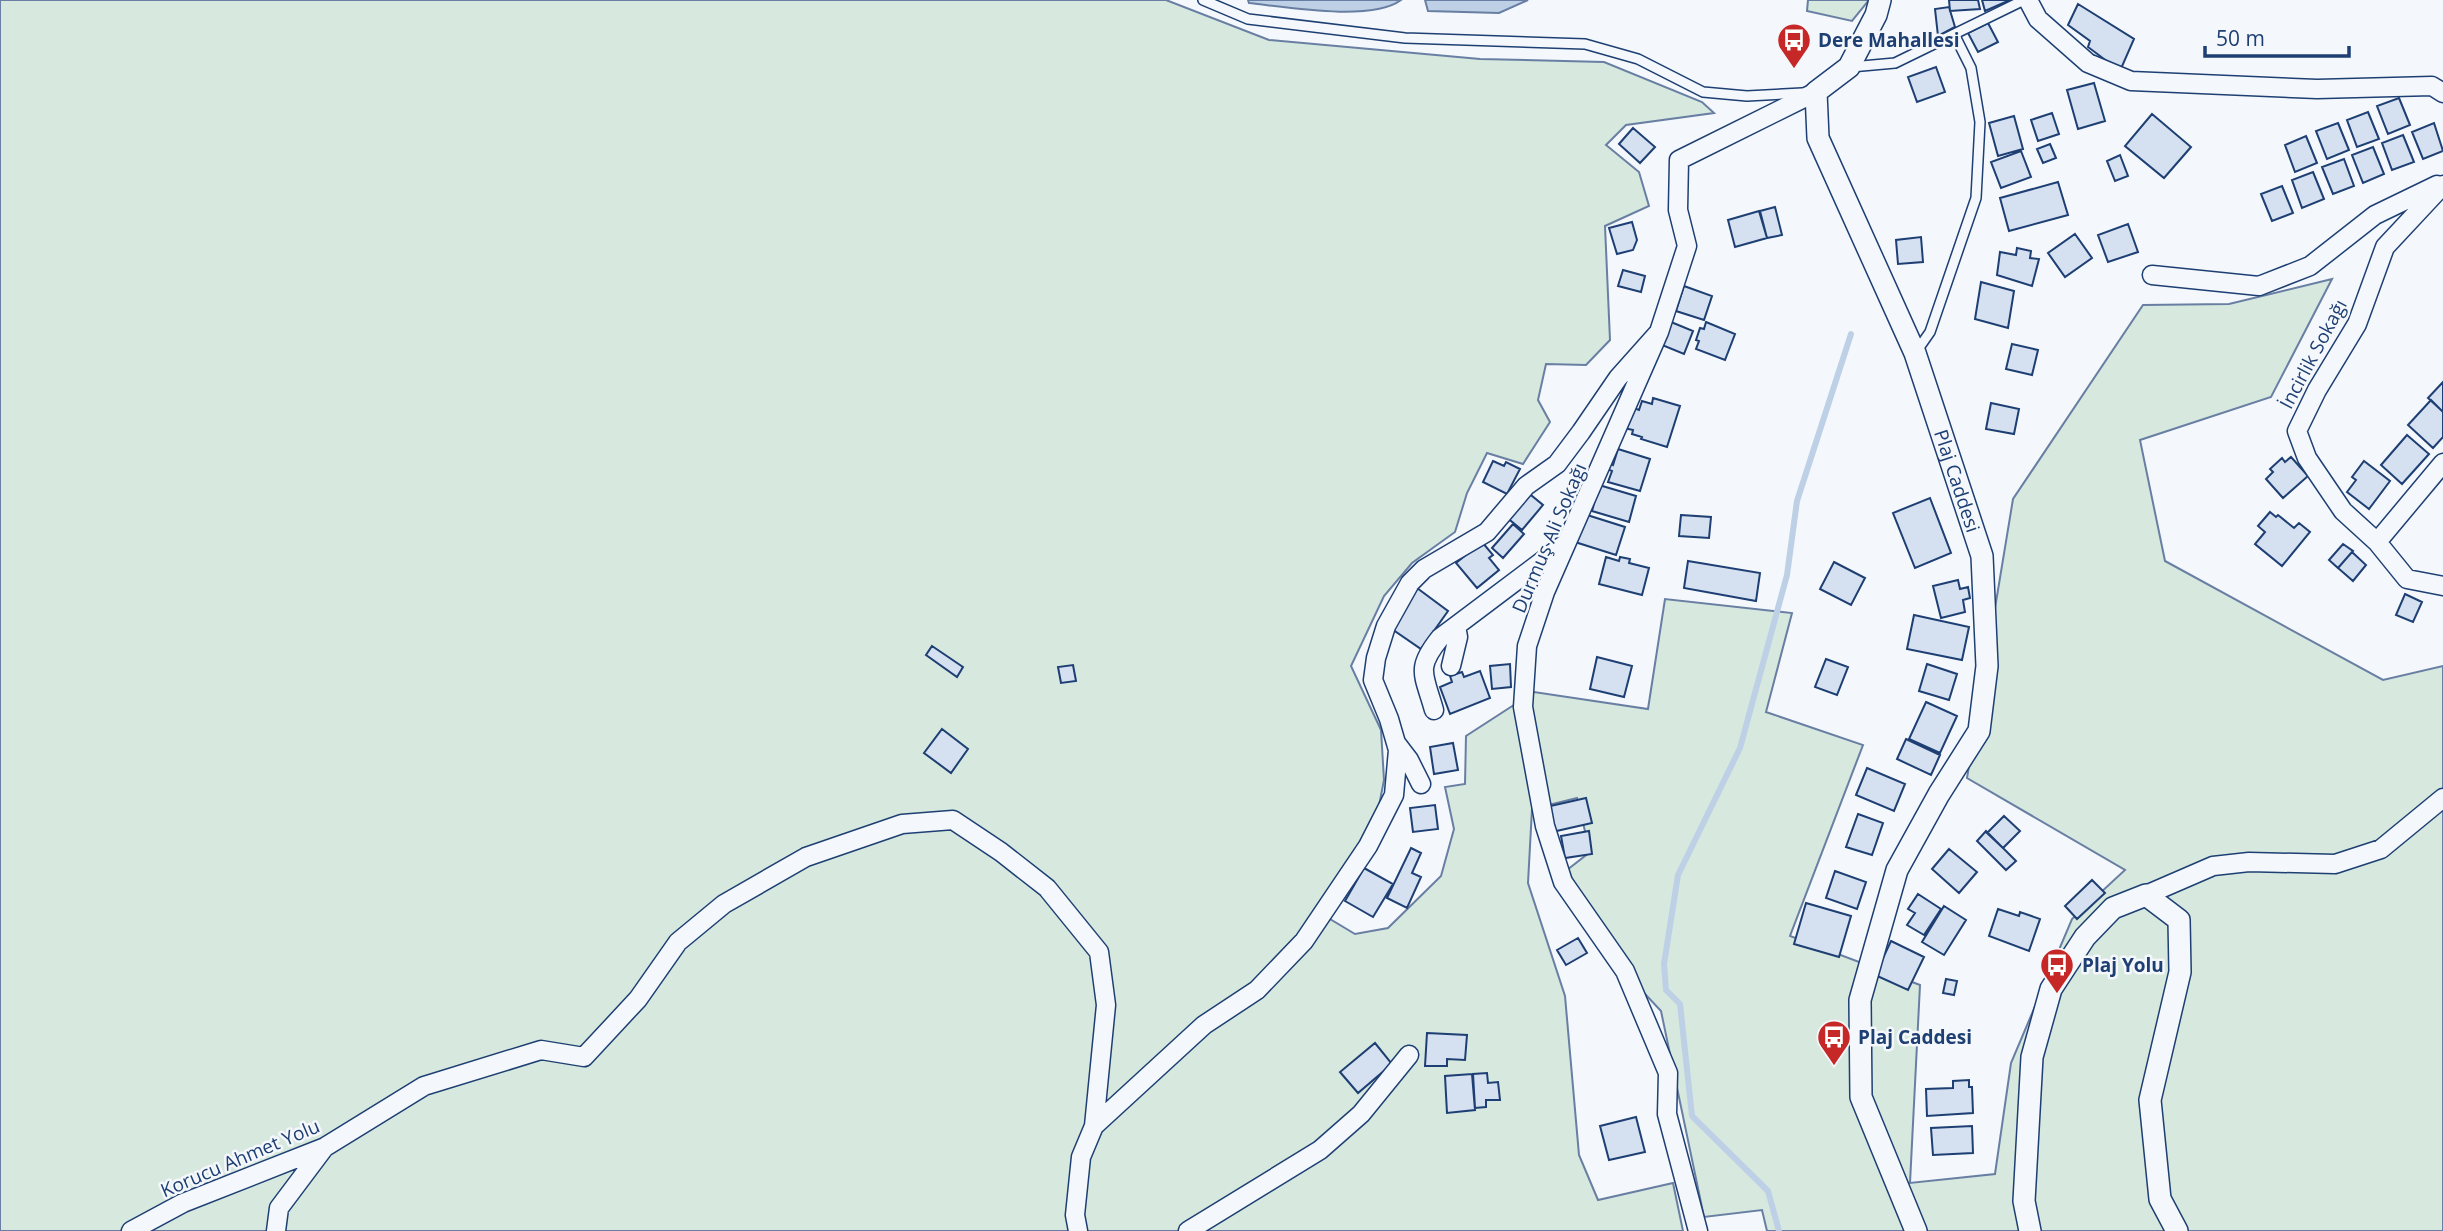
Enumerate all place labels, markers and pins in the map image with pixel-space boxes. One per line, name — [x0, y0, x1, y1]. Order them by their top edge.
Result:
bus stop icon: Dere Mahallesi — [1775, 21, 1813, 70]
place label: Dere Mahallesi — [1818, 27, 1960, 53]
bus stop icon: Plaj Yolu — [2038, 946, 2076, 995]
place label: Plaj Yolu — [2082, 952, 2164, 978]
bus stop icon: Plaj Caddesi — [1815, 1018, 1853, 1067]
place label: Plaj Caddesi — [1858, 1024, 1972, 1050]

